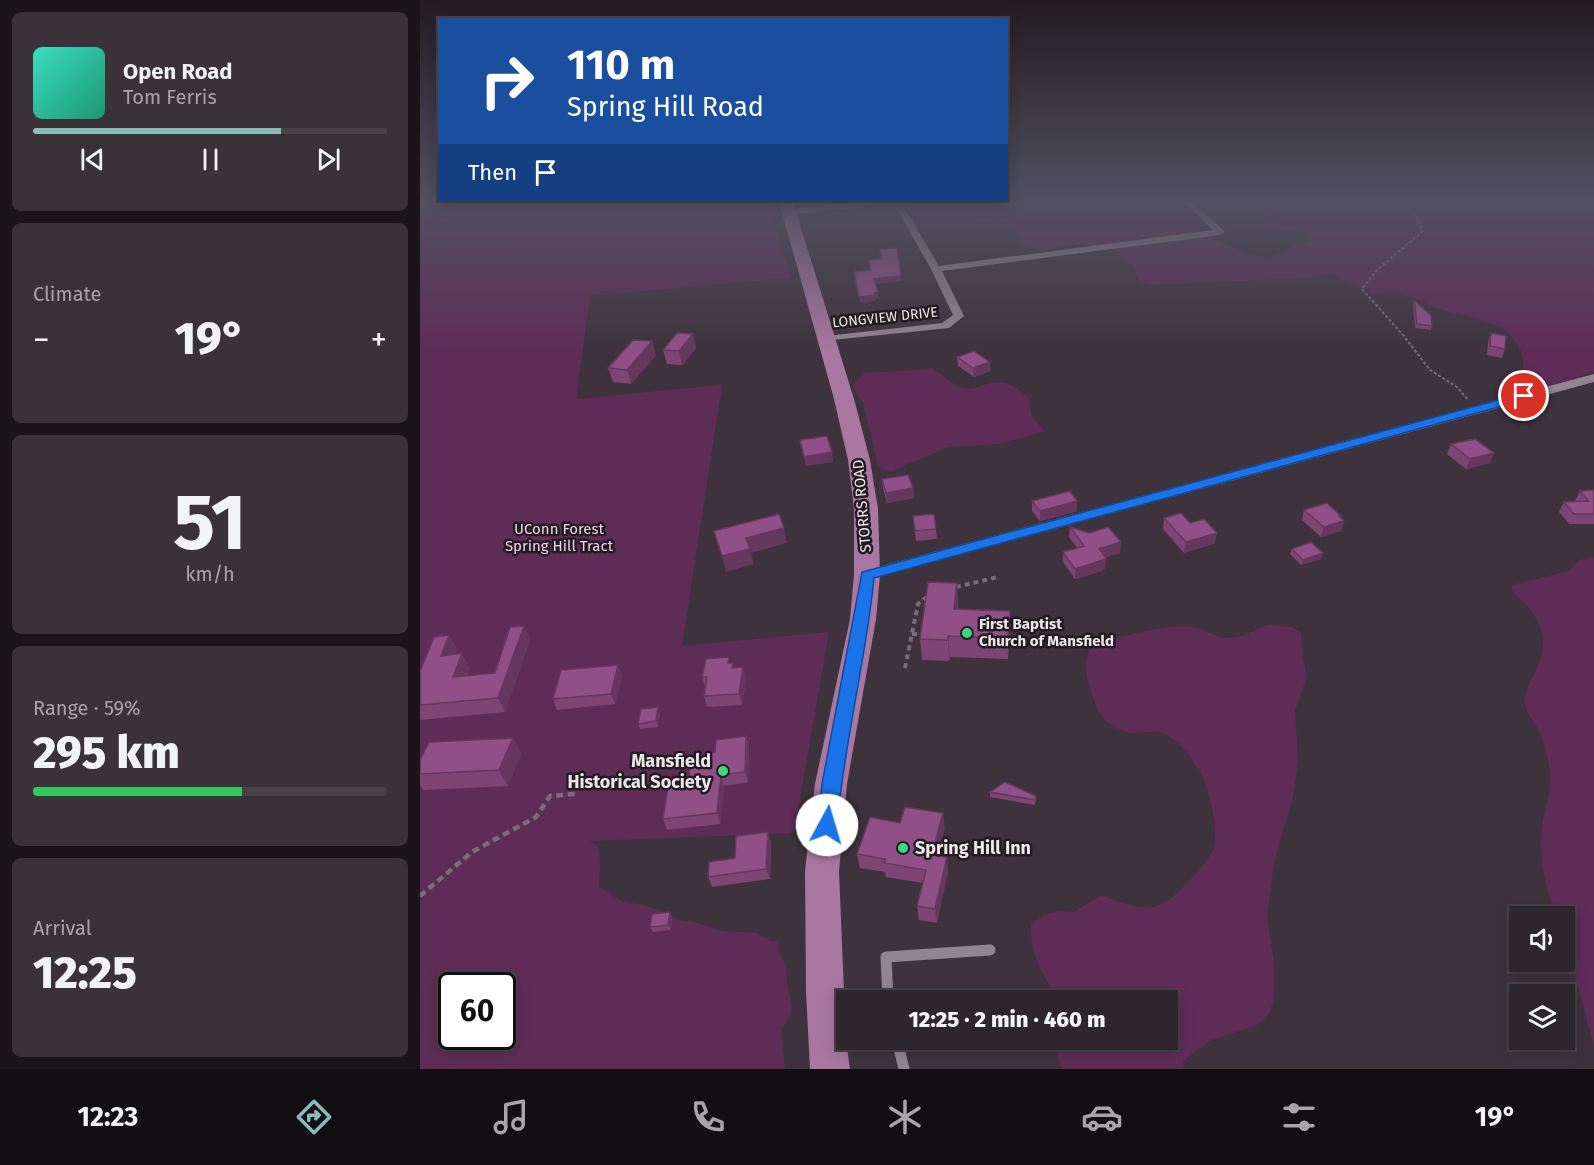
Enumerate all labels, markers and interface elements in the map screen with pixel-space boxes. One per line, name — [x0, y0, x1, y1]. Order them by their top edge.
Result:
text: 110 m — [567, 40, 675, 90]
icon: right — [468, 42, 546, 120]
text: Open Road — [123, 58, 233, 85]
text: Tom Ferris — [123, 85, 217, 109]
text: Spring Hill Road — [567, 91, 764, 123]
icon: previous — [76, 143, 109, 176]
icon: pause — [194, 143, 227, 176]
icon: next — [312, 143, 345, 176]
icon: arrive — [529, 156, 562, 189]
text: Then — [468, 159, 517, 186]
text: Climate — [33, 282, 101, 306]
street label: LONGVIEW DRIVE — [831, 304, 939, 331]
text: 19° — [175, 312, 245, 366]
text: − — [33, 320, 50, 360]
text: + — [371, 320, 387, 360]
pin — [1498, 370, 1549, 421]
icon: arrive — [1507, 379, 1540, 412]
street label: STORRS ROAD — [849, 459, 875, 553]
text: 51 — [173, 476, 247, 570]
park label: UConn Forest Spring Hill Tract — [505, 520, 614, 555]
text: km/h — [185, 562, 235, 586]
place label: First Baptist Church of Mansfield — [979, 615, 1114, 650]
marker: First Baptist Church of Mansfield — [960, 626, 974, 640]
text: Range · 59% — [33, 696, 141, 720]
text: 295 km — [33, 726, 180, 780]
place label: Mansfield Historical Society — [567, 750, 712, 793]
marker: Mansfield Historical Society — [716, 764, 730, 778]
position arrow — [795, 793, 859, 857]
place label: Spring Hill Inn — [915, 837, 1031, 859]
marker: Spring Hill Inn — [896, 841, 910, 855]
map controls — [1509, 906, 1575, 1050]
button: sound — [1509, 906, 1575, 972]
text: Arrival — [33, 916, 92, 940]
text: 12:25 — [33, 946, 137, 1000]
speed limit sign: 60 — [438, 972, 516, 1050]
button: layers — [1509, 984, 1575, 1050]
text: 12:25 · 2 min · 460 m — [908, 1006, 1106, 1033]
icon: directions — [293, 1096, 335, 1138]
icon: music — [490, 1096, 532, 1138]
icon: phone — [687, 1096, 729, 1138]
icon: climate — [884, 1096, 926, 1138]
icon: car — [1081, 1096, 1123, 1138]
icon: filters — [1278, 1096, 1320, 1138]
text: 12:23 — [77, 1101, 138, 1133]
text: 19° — [1475, 1101, 1516, 1133]

